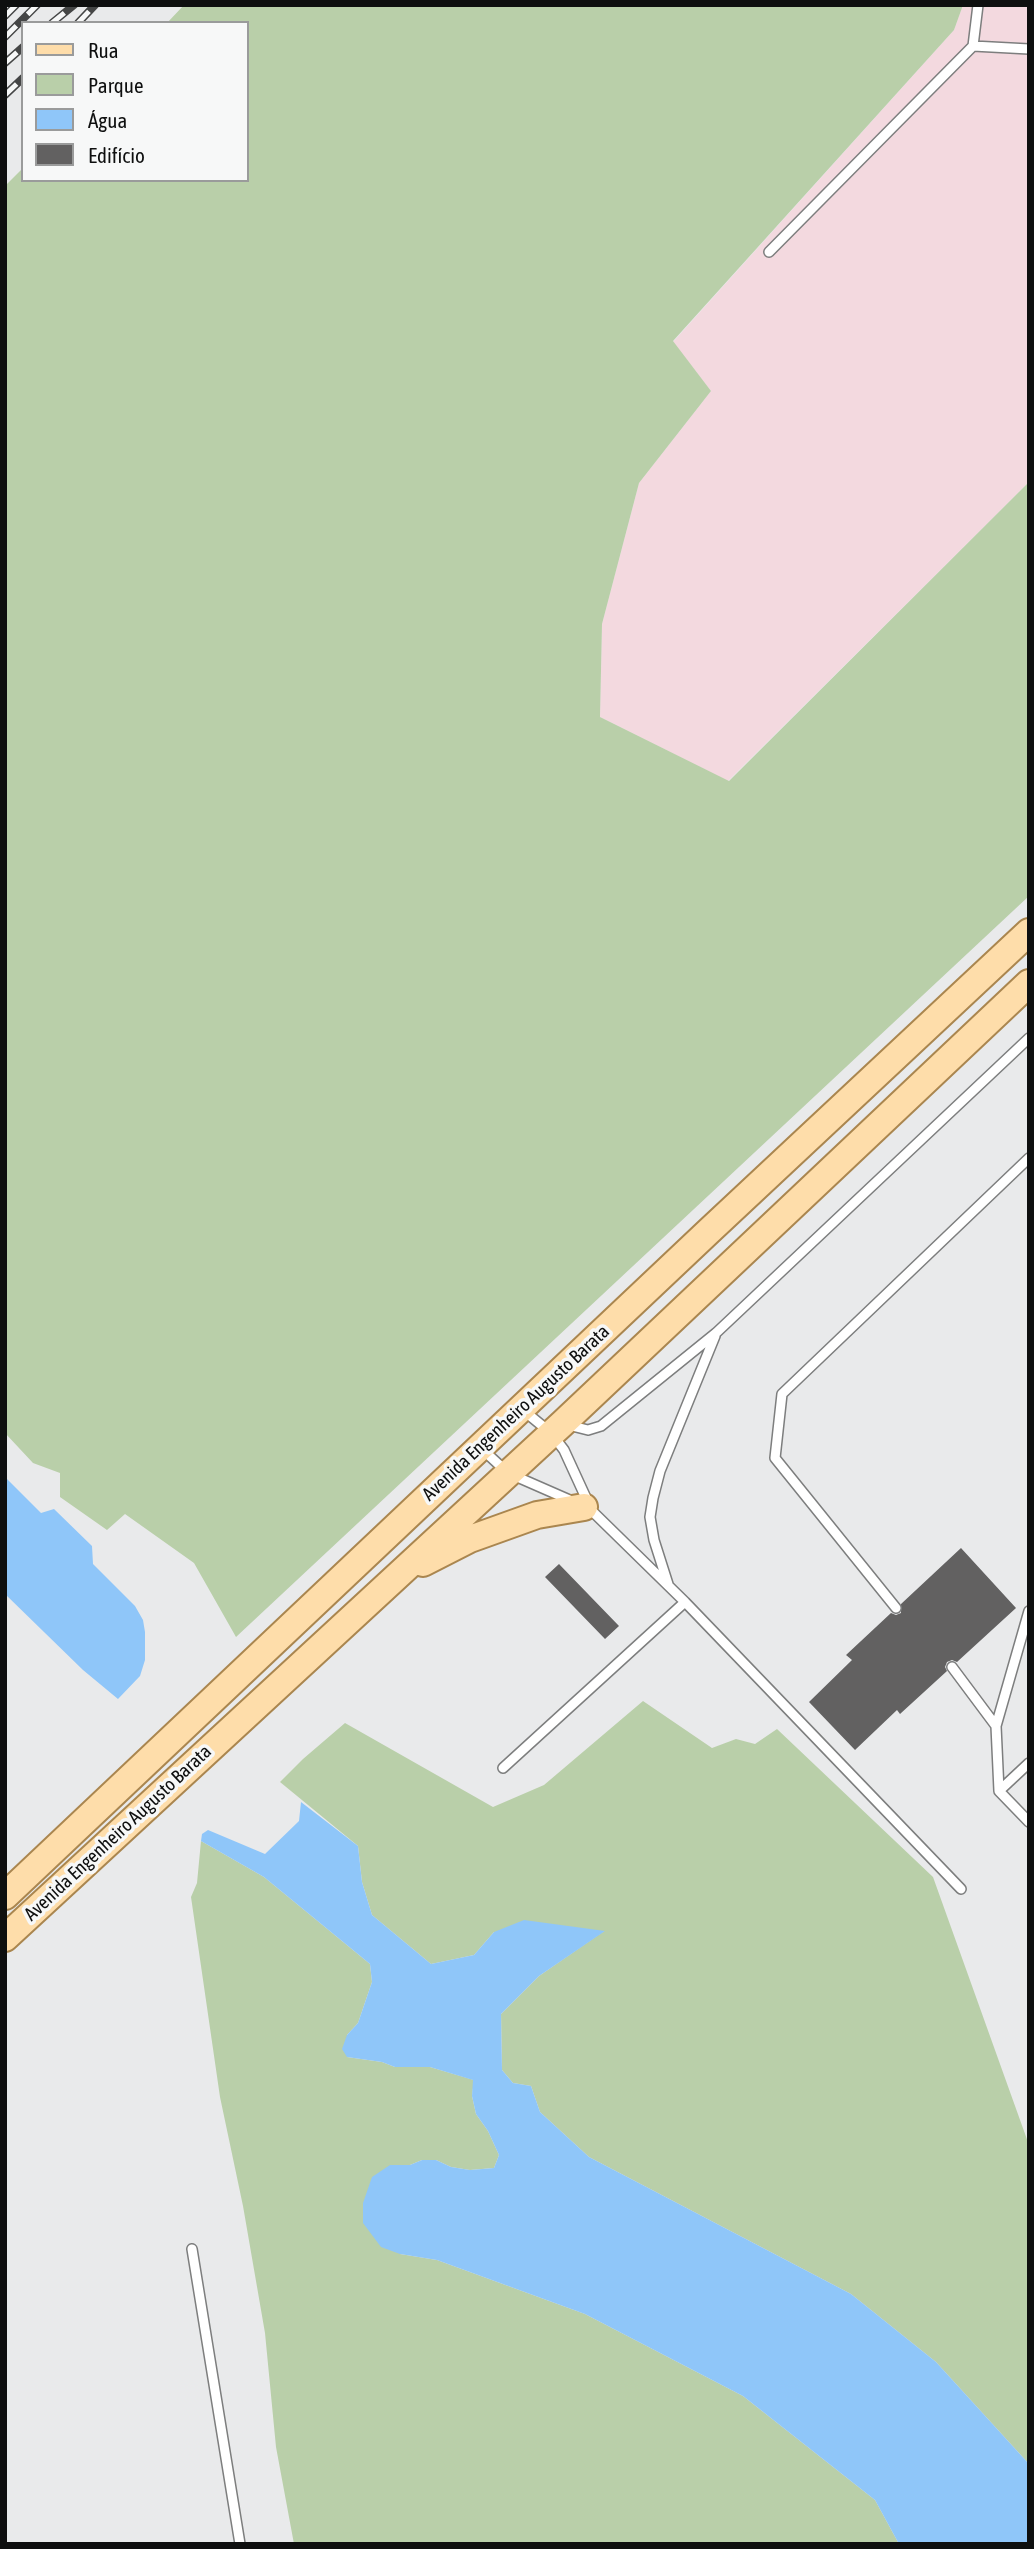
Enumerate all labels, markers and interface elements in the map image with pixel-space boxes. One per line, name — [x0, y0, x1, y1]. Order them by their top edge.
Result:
legend — [21, 21, 248, 182]
text: Rua — [88, 38, 118, 62]
text: Parque — [88, 73, 143, 97]
text: Água — [88, 108, 127, 132]
text: Edifício — [88, 143, 145, 167]
street label: Avenida Engenheiro Augusto Barata — [418, 1320, 614, 1506]
street label: Avenida Engenheiro Augusto Barata — [20, 1740, 216, 1926]

